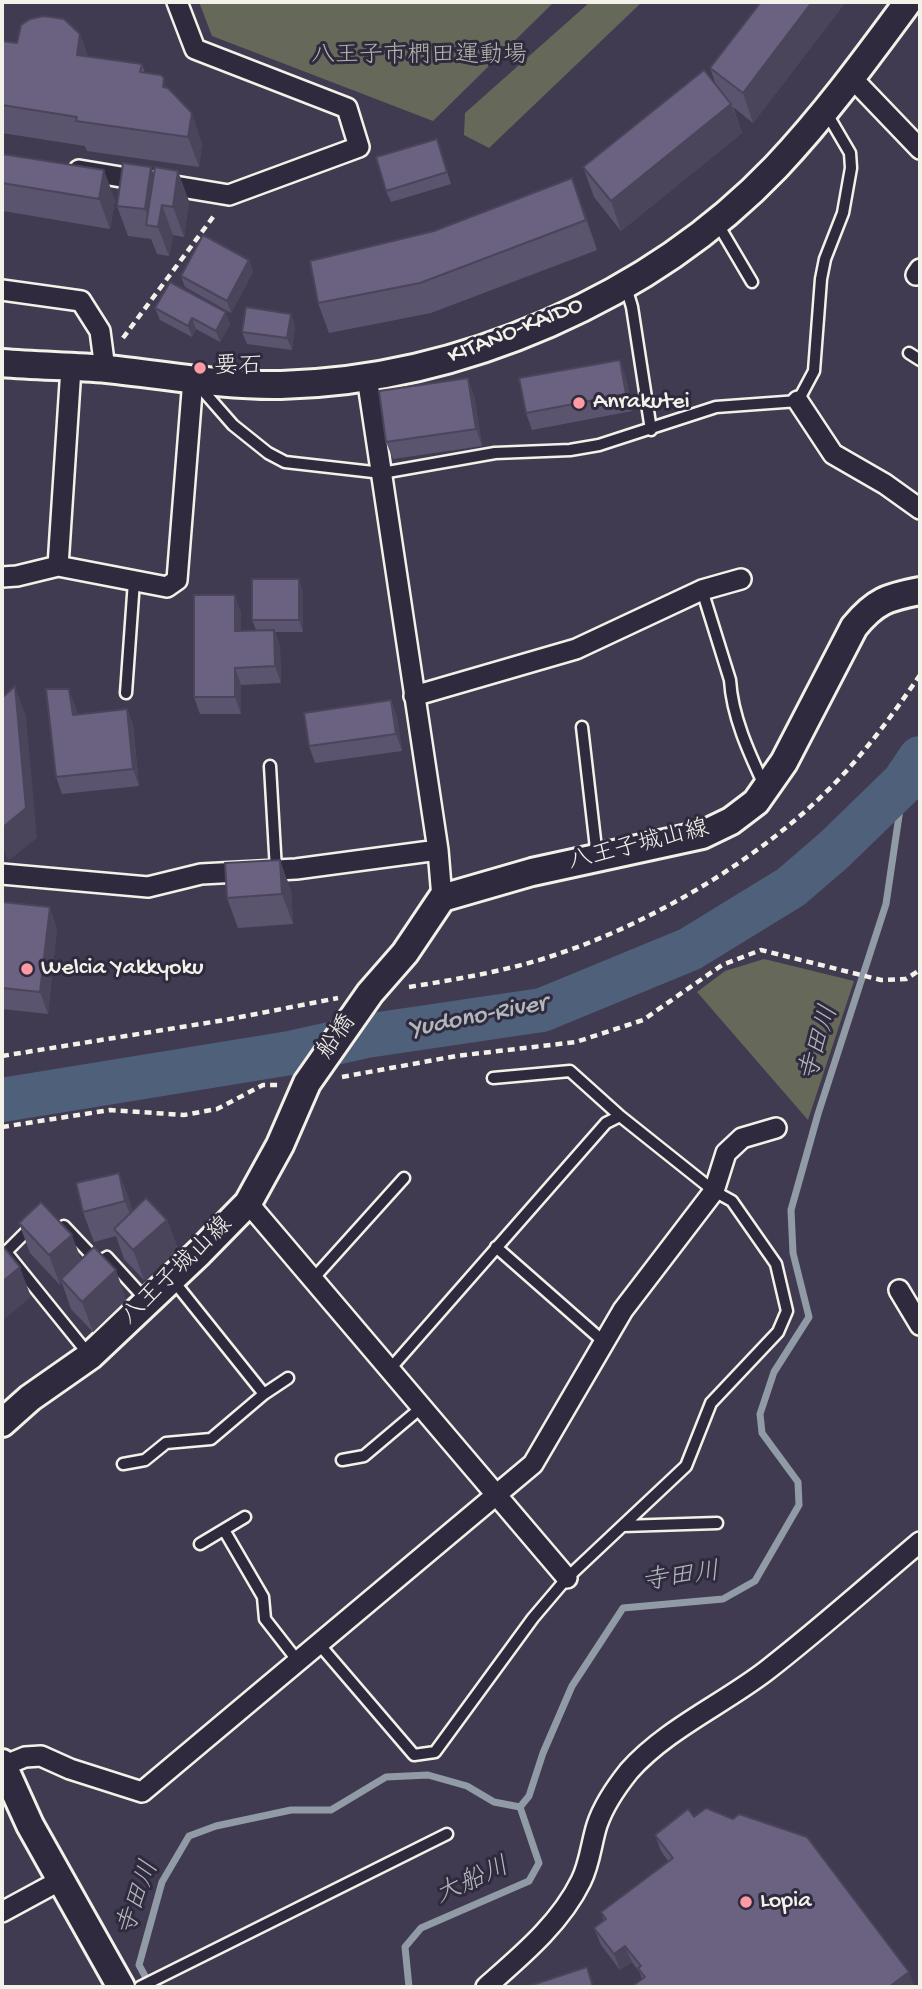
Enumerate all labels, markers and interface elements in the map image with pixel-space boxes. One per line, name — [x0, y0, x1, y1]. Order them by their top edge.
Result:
park label: 八王子市椚田運動場 — [311, 43, 527, 71]
street label: KITANO-KAIDO — [444, 292, 588, 372]
place label: 要石 — [214, 354, 262, 382]
marker: 要石 — [192, 360, 208, 376]
place label: Anrakutei — [593, 389, 690, 417]
marker: Anrakutei — [571, 395, 587, 411]
street label: 八王子城山線 — [566, 816, 712, 878]
place label: Welcia Yakkyoku — [41, 955, 204, 983]
marker: Welcia Yakkyoku — [19, 961, 35, 977]
water label: Yudono-River — [406, 989, 550, 1047]
water label: 寺田川 — [795, 1002, 847, 1086]
street label: 船橋 — [312, 1010, 364, 1066]
street label: 八王子城山線 — [116, 1212, 240, 1332]
water label: 寺田川 — [640, 1558, 722, 1600]
water label: 大船川 — [431, 1853, 515, 1913]
water label: 寺田川 — [112, 1857, 168, 1941]
place label: Lopia — [760, 1888, 812, 1916]
marker: Lopia — [738, 1894, 754, 1910]

